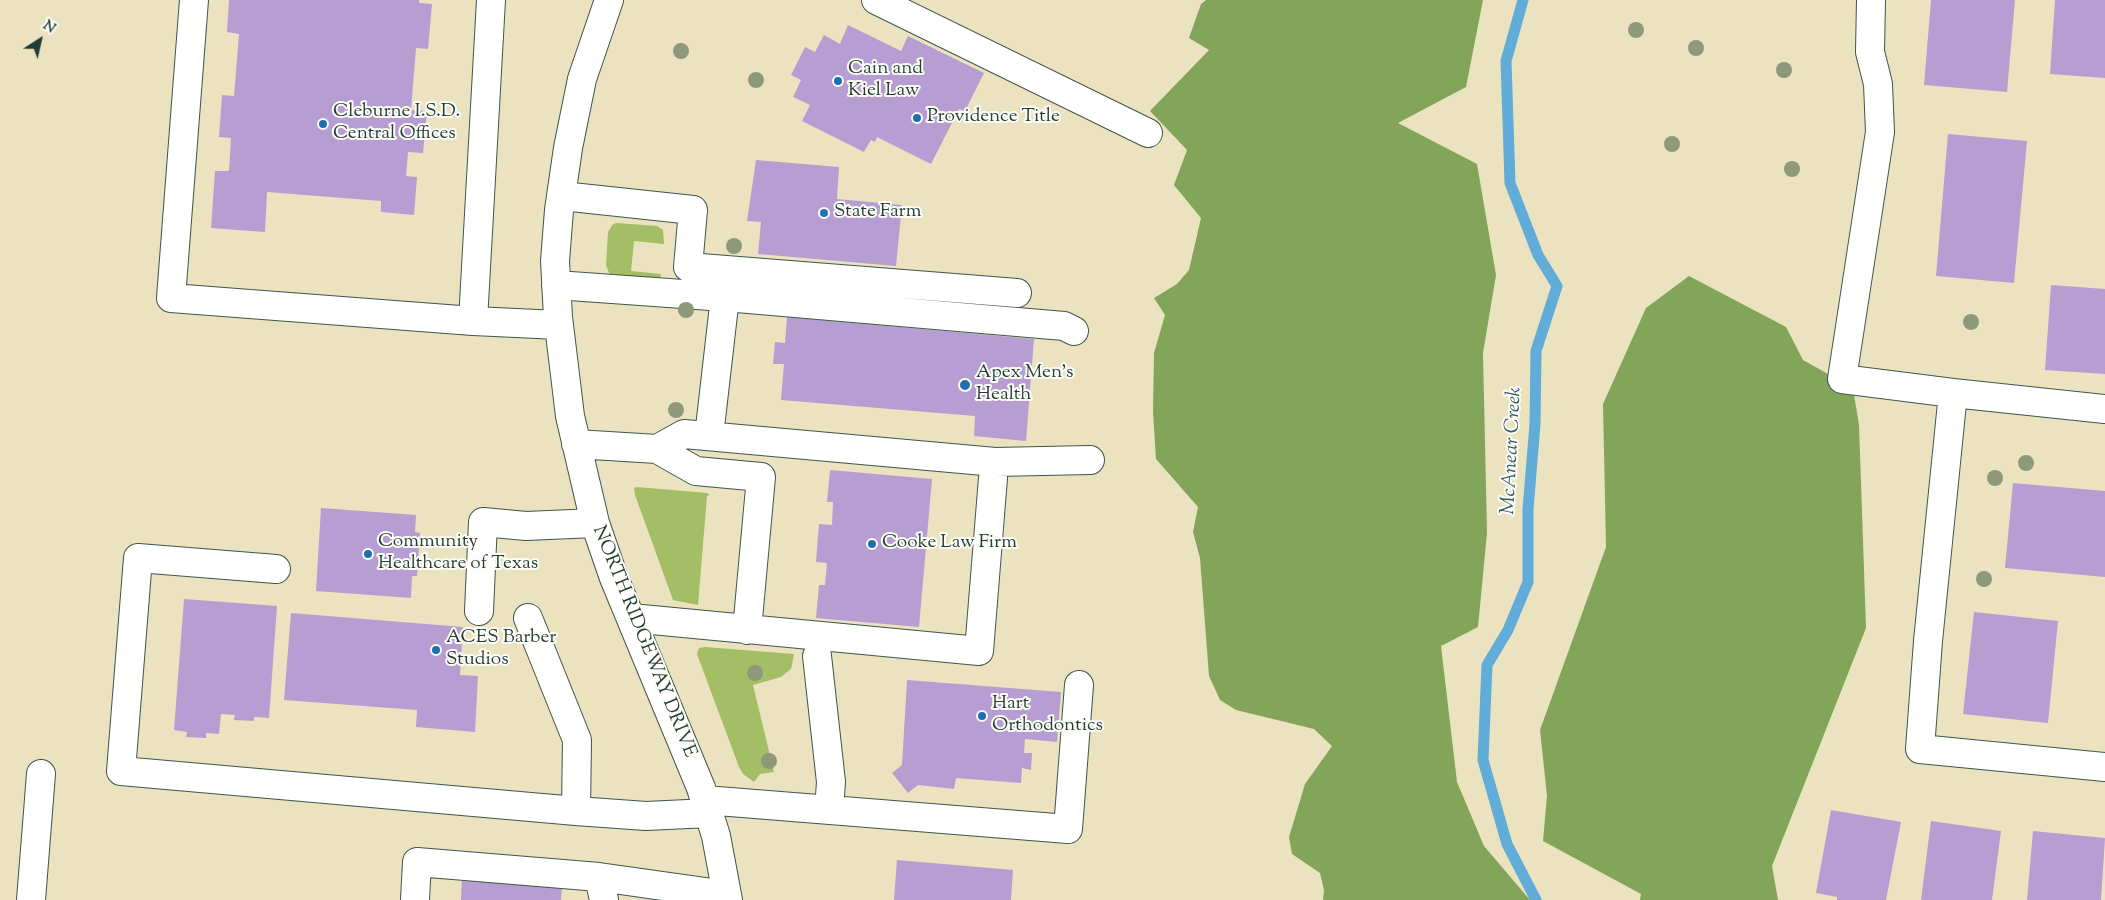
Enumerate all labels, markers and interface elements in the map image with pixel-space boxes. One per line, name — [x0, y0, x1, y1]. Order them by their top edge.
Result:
north arrow — [15, 15, 65, 65]
text: N — [38, 16, 59, 39]
place label: Cain and Kiel Law — [848, 59, 923, 103]
marker: Cain and Kiel Law — [832, 75, 844, 87]
place label: Cleburne I.S.D. Central Offices — [333, 102, 460, 146]
place label: Providence Title — [927, 107, 1060, 129]
marker: Providence Title — [911, 112, 923, 124]
marker: Cleburne I.S.D. Central Offices — [317, 118, 329, 130]
place label: State Farm — [834, 202, 921, 224]
marker: State Farm — [818, 207, 830, 219]
place label: Apex Men's Health — [976, 363, 1074, 407]
marker: Apex Men's Health — [958, 378, 972, 392]
water label: McAnear Creek — [1498, 387, 1528, 515]
street label: NORTH RIDGEWAY DRIVE — [586, 523, 700, 761]
place label: Community Healthcare of Texas — [378, 532, 538, 576]
place label: Cooke Law Firm — [882, 533, 1017, 555]
marker: Cooke Law Firm — [866, 538, 878, 550]
marker: Community Healthcare of Texas — [362, 548, 374, 560]
place label: ACES Barber Studios — [446, 628, 556, 672]
marker: ACES Barber Studios — [430, 644, 442, 656]
place label: Hart Orthodontics — [992, 694, 1103, 738]
marker: Hart Orthodontics — [976, 710, 988, 722]

